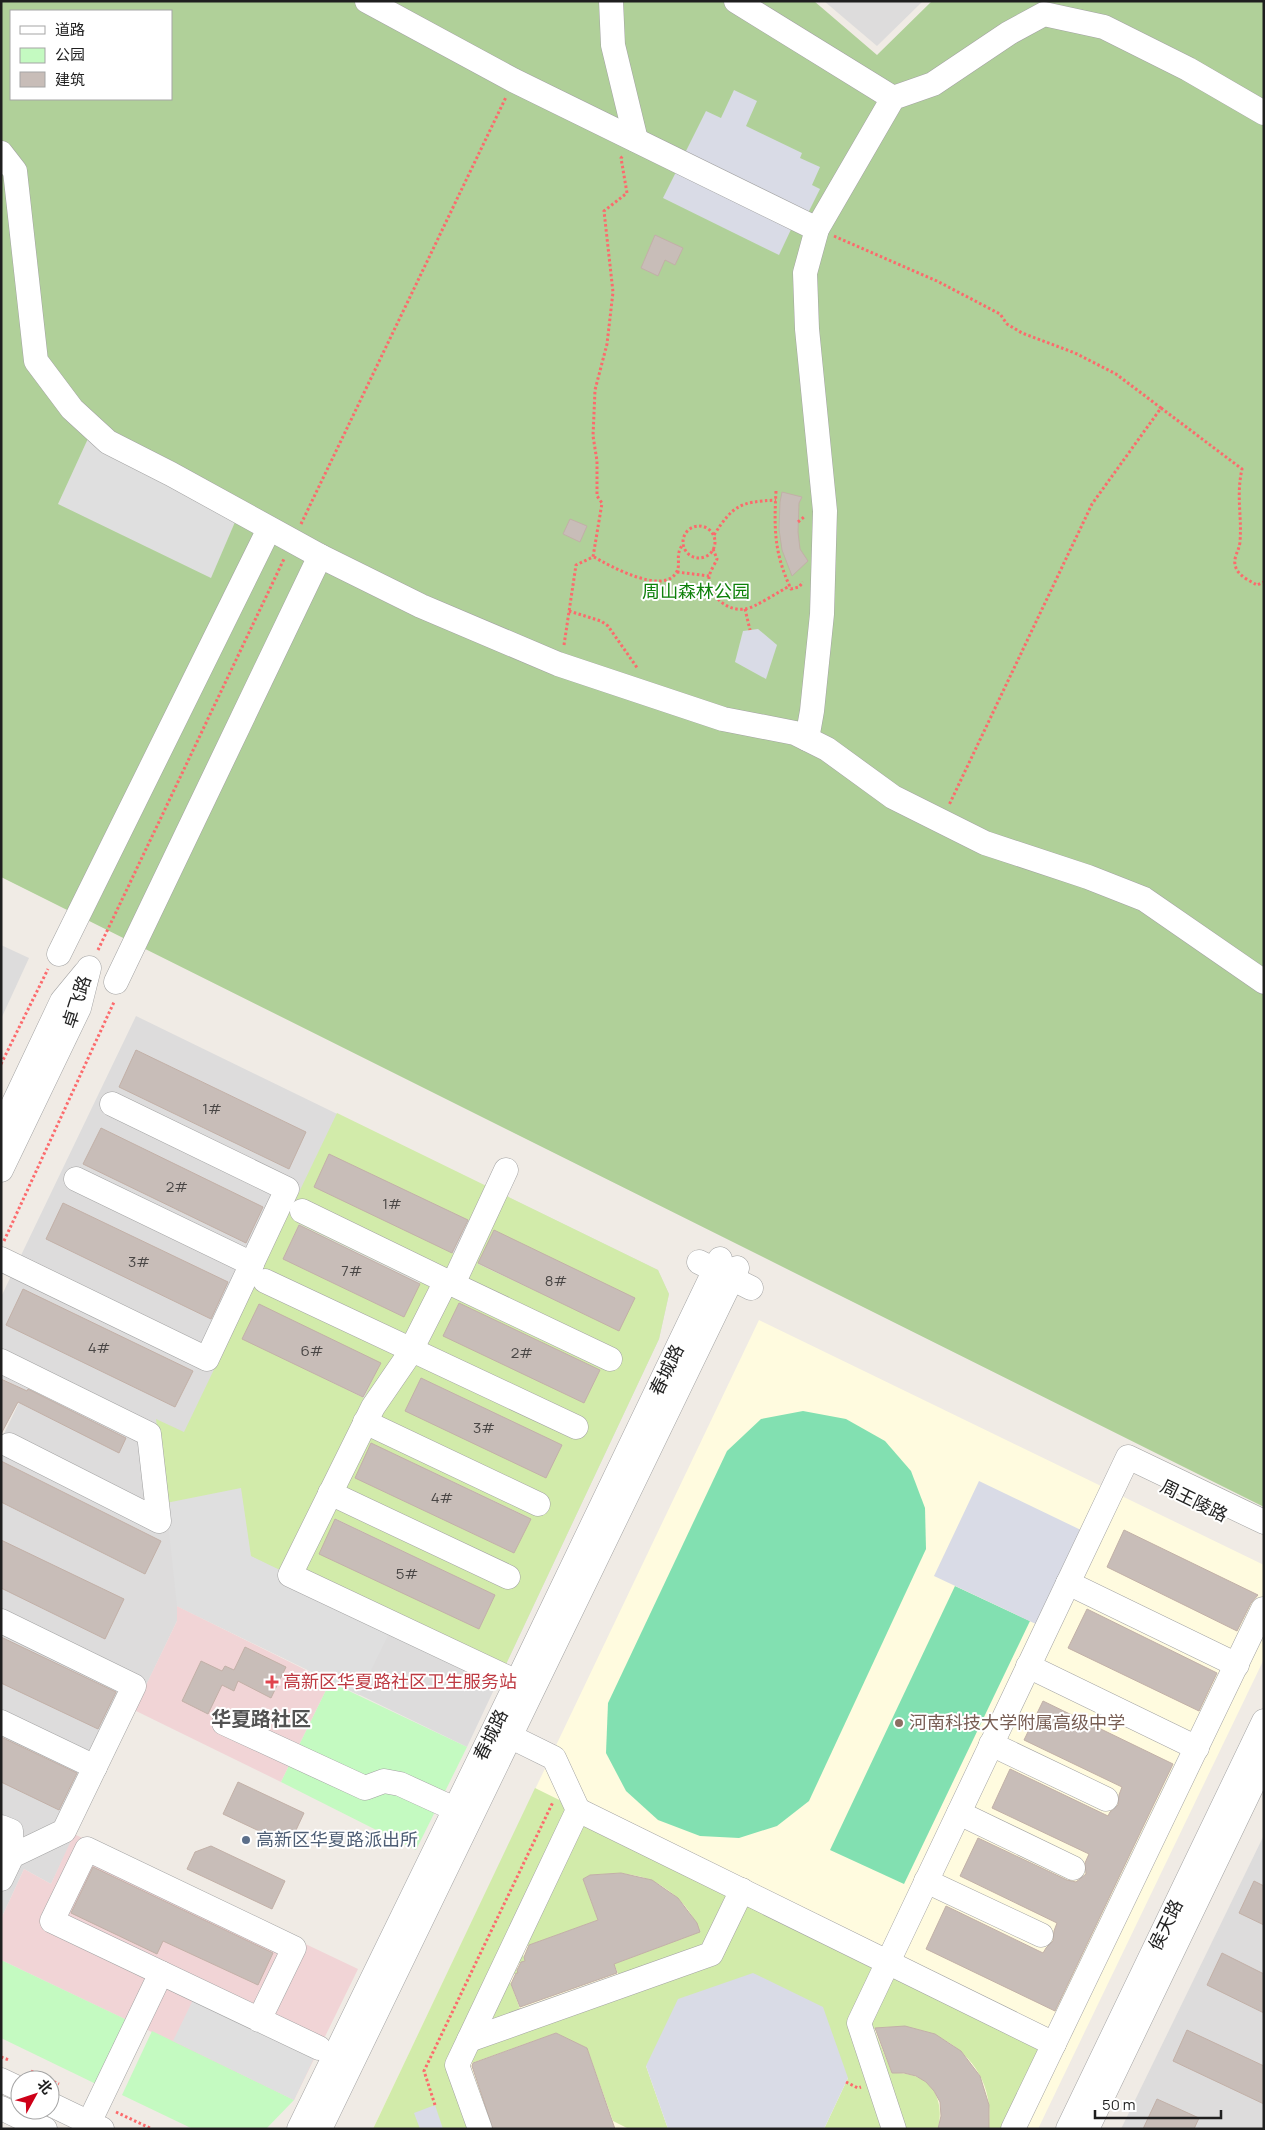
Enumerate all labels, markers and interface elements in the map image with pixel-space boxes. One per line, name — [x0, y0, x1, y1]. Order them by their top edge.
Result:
legend — [10, 10, 172, 100]
text: 道路 — [55, 19, 85, 40]
text: 公园 — [55, 44, 85, 65]
text: 建筑 — [55, 69, 85, 90]
park label: 周山森林公园 — [642, 579, 750, 603]
street label: 卓飞路 — [56, 972, 96, 1031]
house number: 1# — [202, 1098, 222, 1119]
house number: 2# — [166, 1176, 188, 1197]
house number: 1# — [382, 1193, 402, 1214]
house number: 3# — [128, 1251, 150, 1272]
house number: 7# — [341, 1260, 363, 1281]
house number: 8# — [545, 1270, 567, 1291]
house number: 4# — [88, 1337, 110, 1358]
house number: 6# — [300, 1340, 324, 1361]
street label: 春城路 — [643, 1340, 689, 1399]
house number: 2# — [511, 1342, 533, 1363]
house number: 3# — [473, 1417, 495, 1438]
street label: 周王陵路 — [1157, 1474, 1232, 1527]
house number: 4# — [431, 1487, 453, 1508]
house number: 5# — [396, 1563, 418, 1584]
place label: 高新区华夏路社区卫生服务站 — [283, 1669, 517, 1693]
marker: 高新区华夏路社区卫生服务站 — [265, 1675, 279, 1689]
district label: 华夏路社区 — [211, 1705, 311, 1732]
street label: 春城路 — [467, 1705, 513, 1764]
place label: 河南科技大学附属高级中学 — [909, 1710, 1125, 1734]
marker: 河南科技大学附属高级中学 — [893, 1717, 905, 1729]
place label: 高新区华夏路派出所 — [256, 1827, 418, 1851]
marker: 高新区华夏路派出所 — [240, 1834, 252, 1846]
street label: 侯天路 — [1142, 1895, 1188, 1954]
north arrow — [10, 2070, 60, 2120]
text: 北 — [34, 2075, 57, 2098]
scale bar — [1095, 2088, 1221, 2120]
text: 50 m — [1102, 2094, 1136, 2115]

